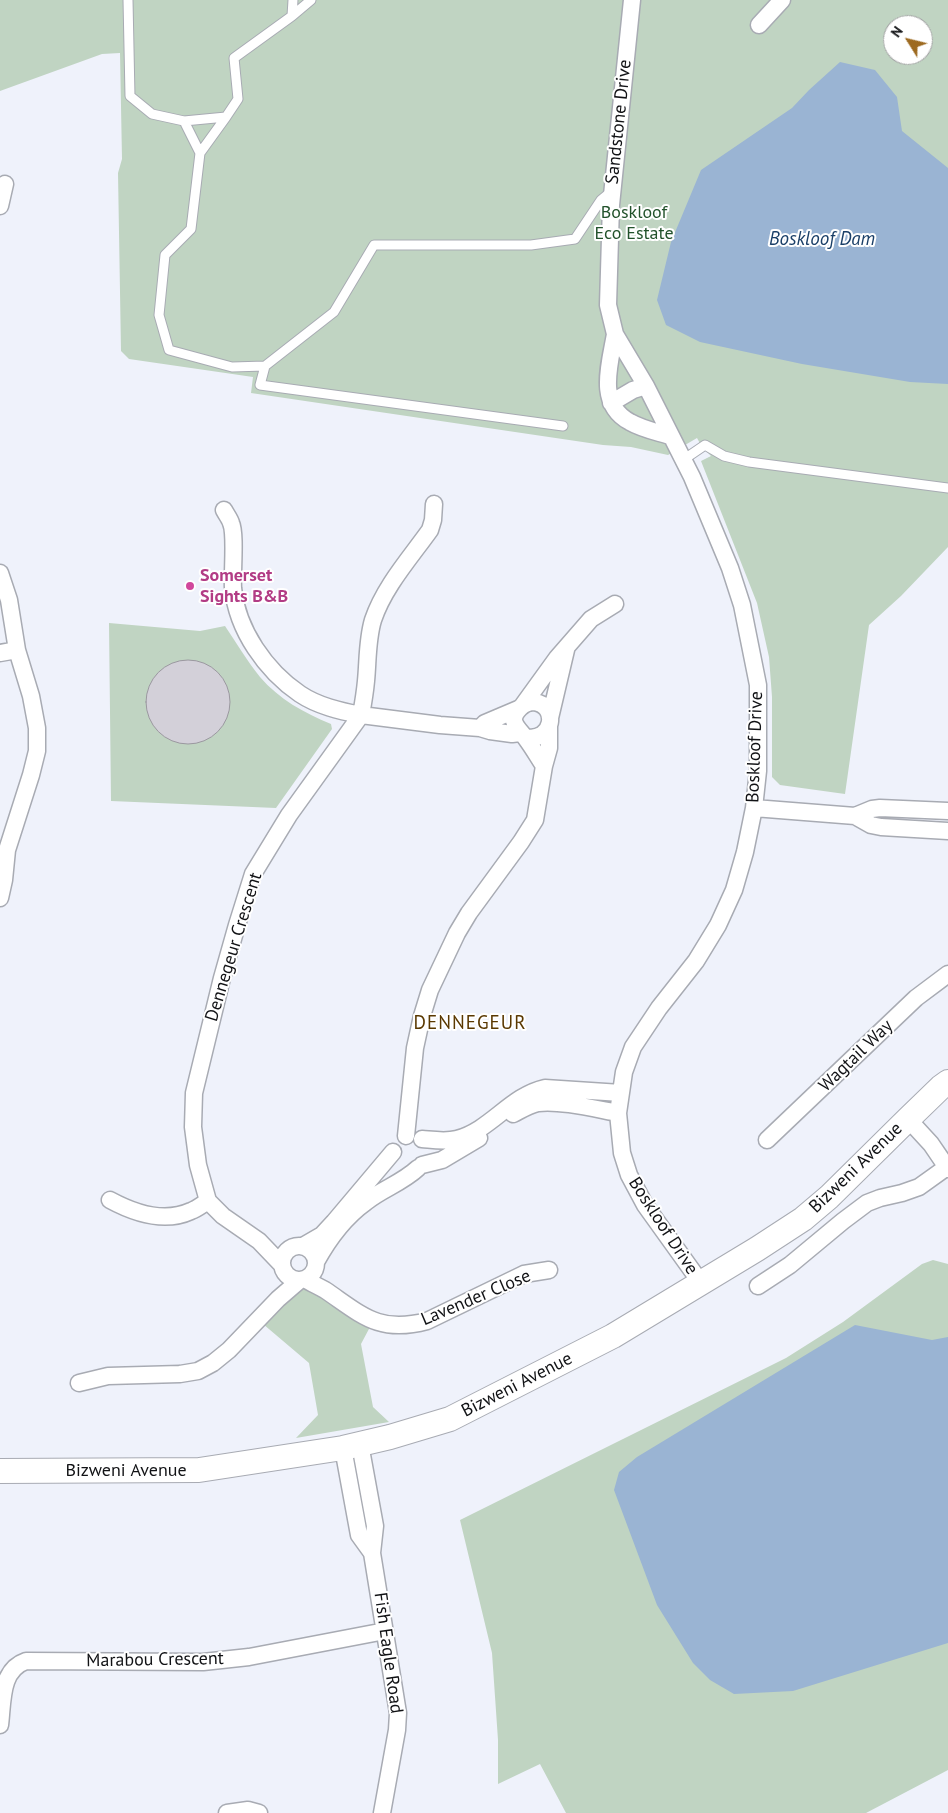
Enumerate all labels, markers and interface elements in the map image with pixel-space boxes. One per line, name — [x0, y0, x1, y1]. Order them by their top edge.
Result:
north arrow — [883, 15, 933, 65]
text: N — [887, 23, 907, 41]
street label: Sandstone Drive — [602, 59, 636, 185]
park label: Boskloof Eco Estate — [594, 202, 674, 244]
water label: Boskloof Dam — [769, 229, 875, 251]
place label: Somerset Sights B&B — [200, 565, 288, 608]
marker: Somerset Sights B&B — [184, 580, 196, 592]
street label: Boskloof Drive — [742, 691, 768, 803]
street label: Dennegeur Crescent — [201, 870, 267, 1024]
district label: DENNEGEUR — [412, 1013, 528, 1035]
street label: Wagtail Way — [815, 1016, 897, 1096]
street label: Bizweni Avenue — [805, 1118, 907, 1218]
street label: Boskloof Drive — [624, 1173, 702, 1279]
street label: Lavender Close — [418, 1265, 534, 1331]
street label: Bizweni Avenue — [458, 1348, 576, 1422]
street label: Bizweni Avenue — [65, 1460, 187, 1482]
street label: Fish Eagle Road — [369, 1591, 407, 1715]
street label: Marabou Crescent — [86, 1648, 224, 1672]

